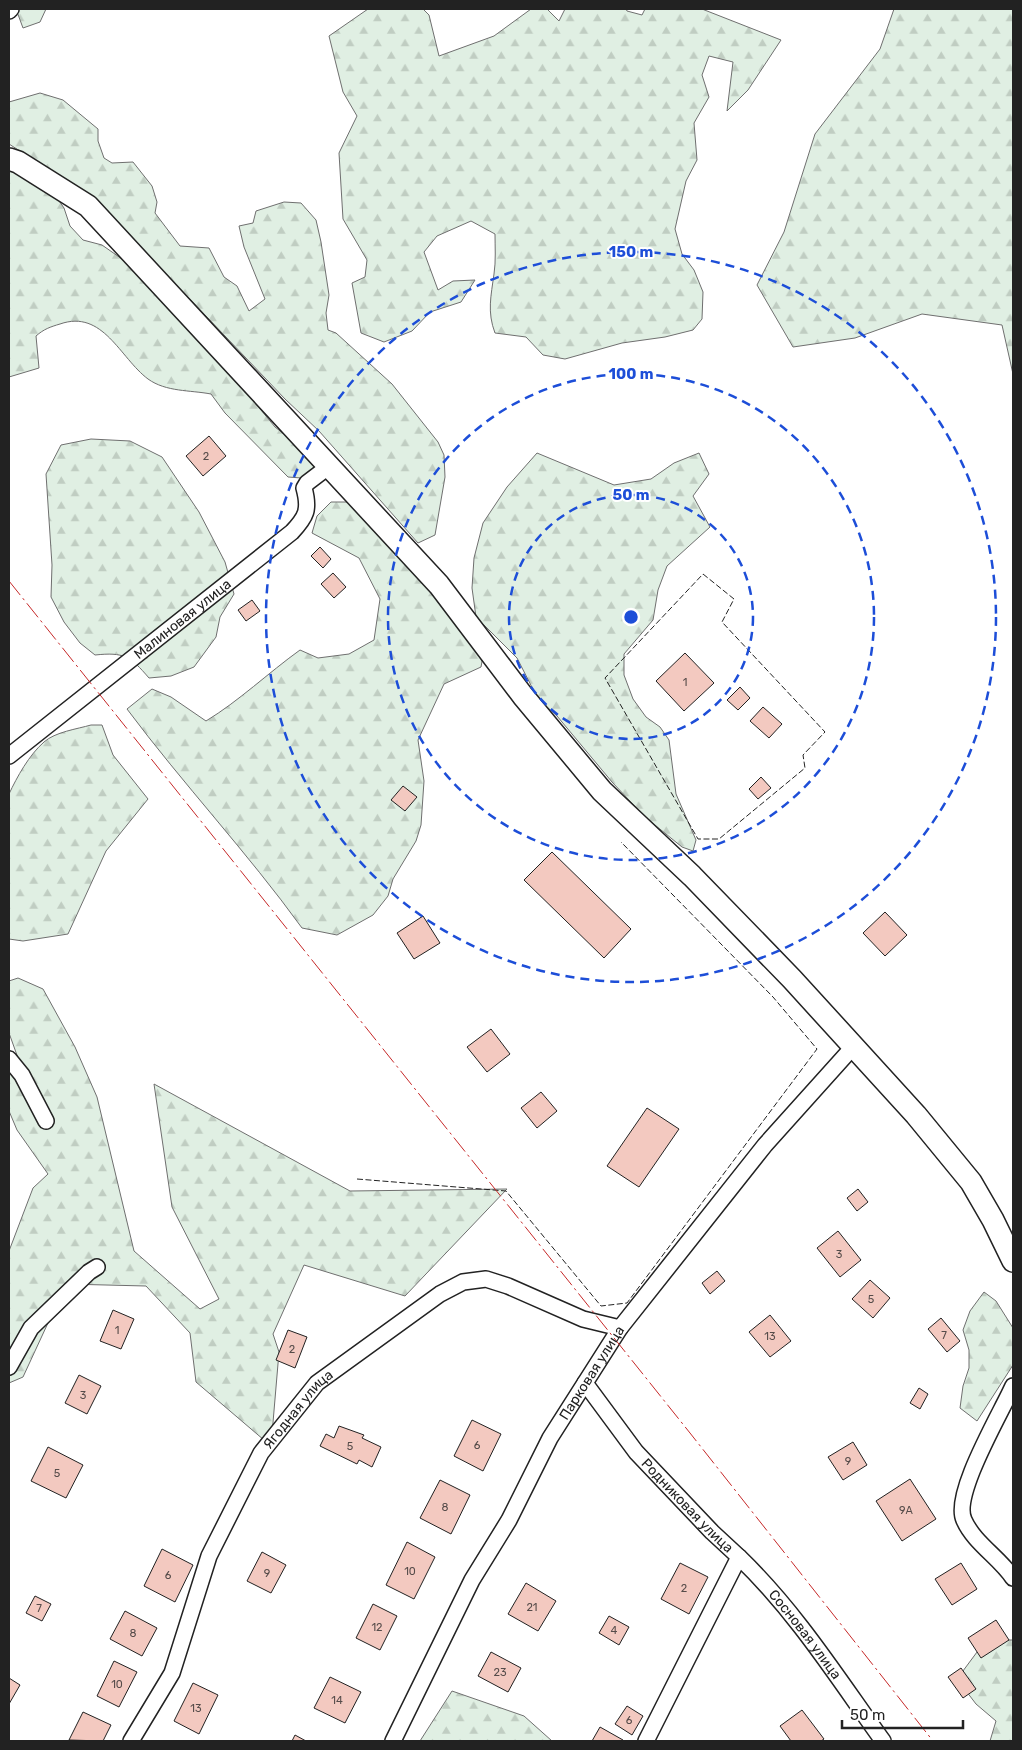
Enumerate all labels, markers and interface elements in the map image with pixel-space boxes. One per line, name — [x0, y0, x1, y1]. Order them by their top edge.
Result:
text: 150 m — [609, 243, 653, 261]
text: 100 m — [609, 365, 653, 383]
house number: 2 — [203, 450, 209, 463]
text: 50 m — [613, 486, 649, 504]
street label: Малиновая улица — [130, 575, 234, 662]
centre of rings — [622, 608, 640, 626]
house number: 1 — [683, 676, 687, 689]
house number: 3 — [836, 1248, 843, 1261]
house number: 5 — [868, 1293, 875, 1306]
street label: Парковая улица — [555, 1322, 628, 1423]
house number: 1 — [115, 1324, 119, 1337]
house number: 7 — [941, 1329, 947, 1342]
house number: 13 — [764, 1330, 776, 1343]
house number: 2 — [289, 1343, 295, 1356]
street label: Ягодная улица — [259, 1366, 336, 1452]
house number: 3 — [80, 1389, 87, 1402]
house number: 6 — [474, 1439, 481, 1452]
house number: 5 — [347, 1440, 354, 1453]
street label: Родниковая улица — [638, 1455, 737, 1556]
house number: 9 — [845, 1455, 851, 1468]
house number: 5 — [54, 1467, 61, 1480]
house number: 8 — [442, 1501, 449, 1514]
house number: 9А — [899, 1504, 914, 1517]
house number: 10 — [404, 1565, 416, 1578]
house number: 9 — [264, 1567, 270, 1580]
house number: 6 — [165, 1569, 172, 1582]
house number: 2 — [681, 1582, 687, 1595]
street label: Сосновая улица — [765, 1586, 845, 1682]
house number: 21 — [526, 1601, 538, 1614]
house number: 7 — [36, 1602, 42, 1615]
house number: 12 — [371, 1621, 383, 1634]
house number: 4 — [611, 1624, 618, 1637]
house number: 8 — [130, 1627, 137, 1640]
house number: 23 — [493, 1666, 507, 1679]
house number: 10 — [111, 1678, 123, 1691]
house number: 14 — [331, 1694, 343, 1707]
scale bar — [842, 1698, 963, 1730]
house number: 13 — [190, 1702, 202, 1715]
text: 50 m — [850, 1706, 885, 1724]
house number: 6 — [626, 1714, 633, 1727]

